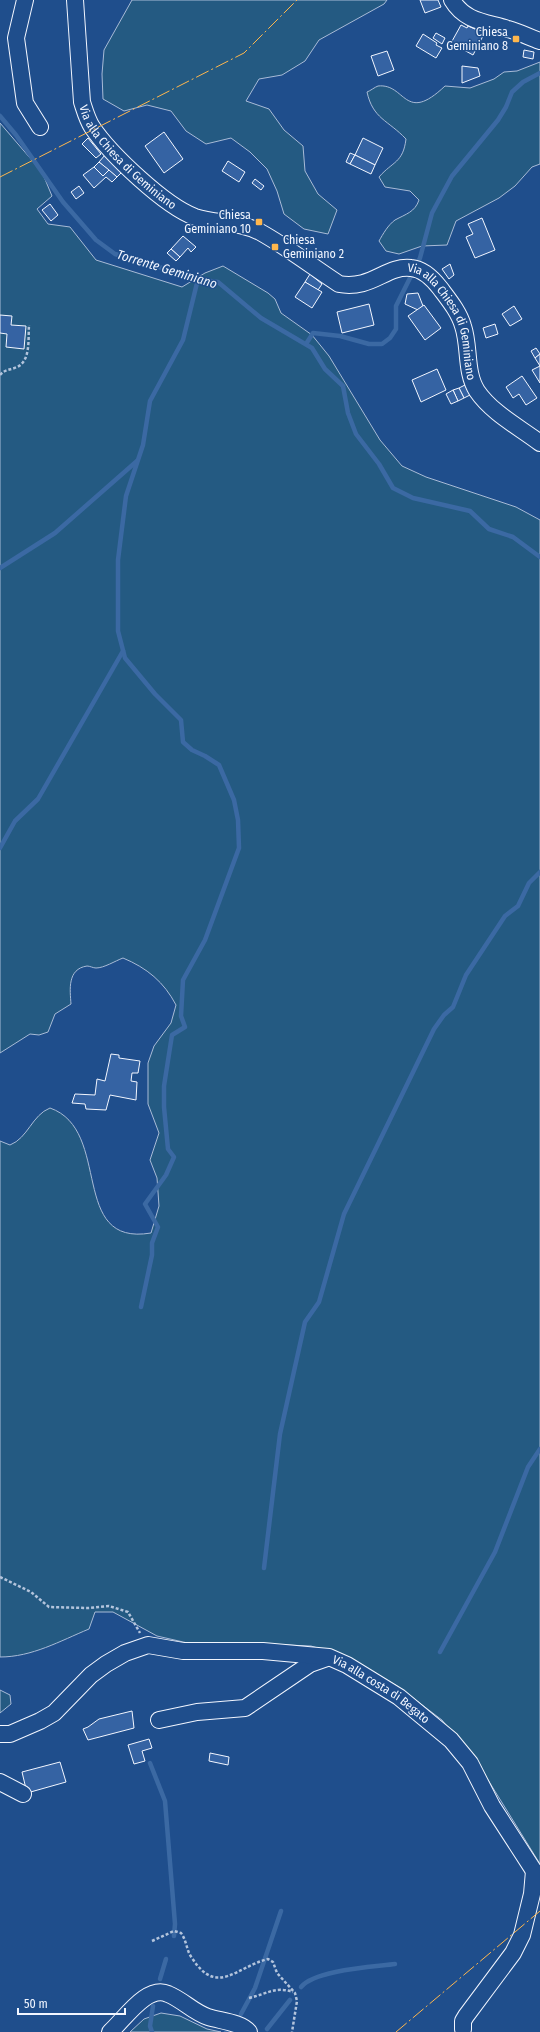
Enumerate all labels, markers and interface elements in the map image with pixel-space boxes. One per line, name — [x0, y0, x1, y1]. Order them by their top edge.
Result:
place label: Chiesa Geminiano 8 — [446, 25, 508, 53]
marker: Chiesa Geminiano 8 — [511, 34, 521, 44]
street label: Via alla Chiesa di Geminiano — [76, 103, 179, 212]
place label: Chiesa Geminiano 10 — [184, 208, 251, 236]
marker: Chiesa Geminiano 10 — [254, 217, 264, 227]
place label: Chiesa Geminiano 2 — [283, 233, 344, 261]
marker: Chiesa Geminiano 2 — [270, 242, 280, 252]
water label: Torrente Geminiano — [115, 247, 219, 291]
street label: Via alla Chiesa di Geminiano — [407, 261, 479, 382]
street label: Via alla costa di Begato — [330, 1652, 432, 1726]
scale bar — [18, 1990, 125, 2016]
text: 50 m — [24, 1997, 48, 2011]

